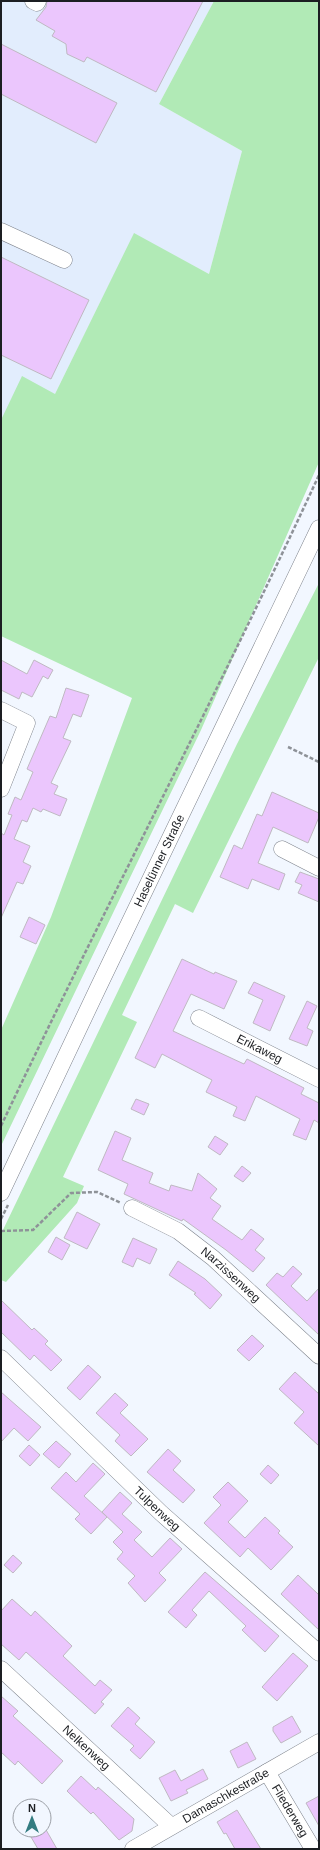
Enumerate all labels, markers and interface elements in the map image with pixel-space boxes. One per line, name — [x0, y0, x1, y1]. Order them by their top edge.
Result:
street label: Haselünner Straße — [131, 812, 187, 909]
street label: Erikaweg — [234, 1031, 285, 1066]
street label: Narzissenweg — [198, 1244, 263, 1305]
street label: Tulpenweg — [131, 1484, 183, 1534]
street label: Nelkenweg — [60, 1722, 113, 1773]
street label: Damaschkestraße — [180, 1765, 272, 1826]
street label: Fliederweg — [269, 1782, 311, 1839]
north arrow — [12, 1798, 52, 1838]
text: N — [28, 1802, 36, 1814]

